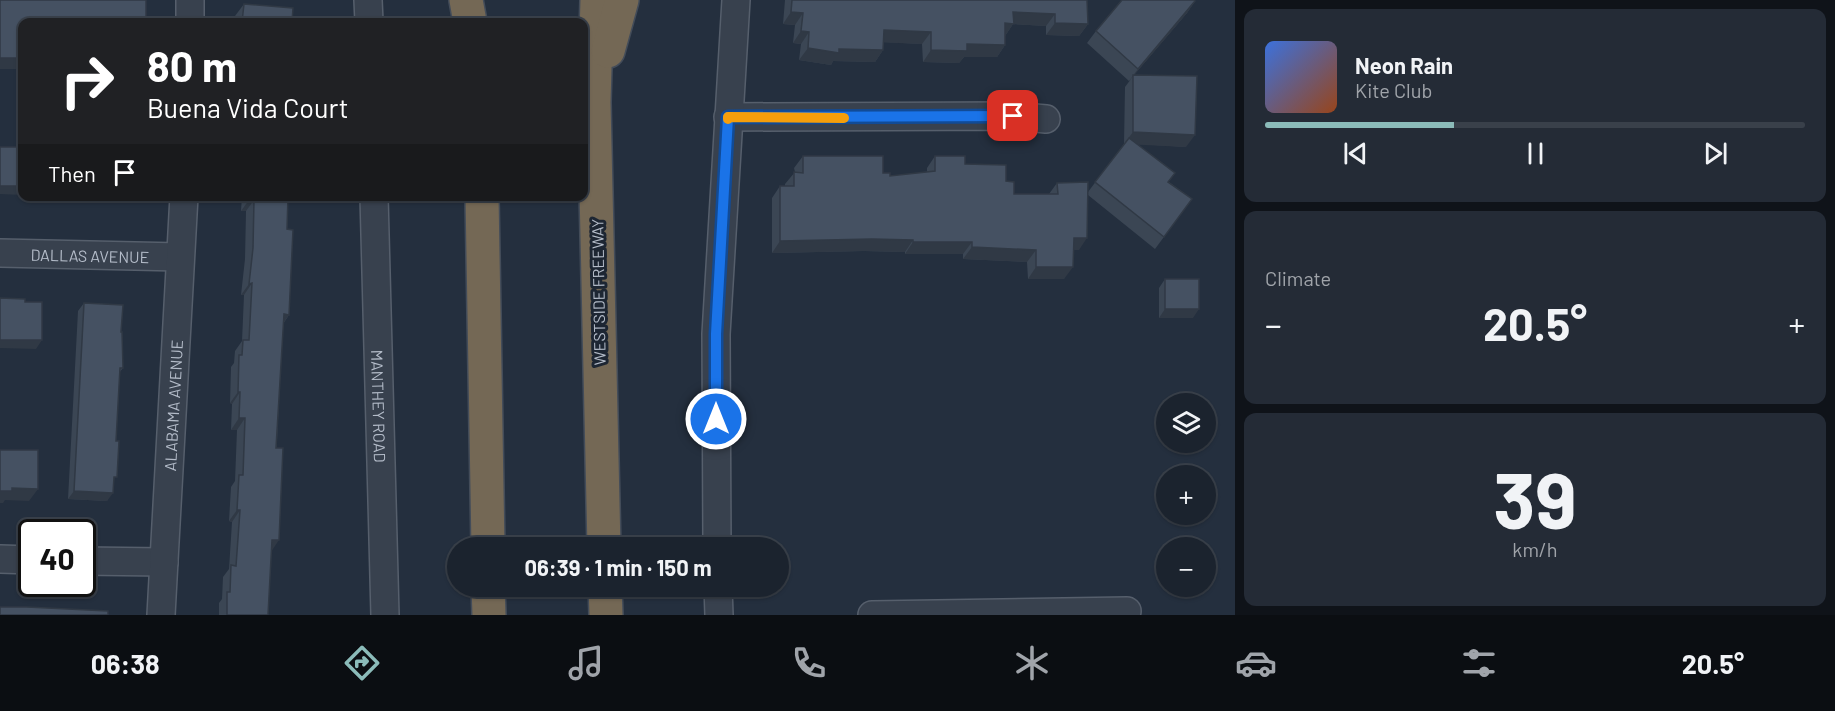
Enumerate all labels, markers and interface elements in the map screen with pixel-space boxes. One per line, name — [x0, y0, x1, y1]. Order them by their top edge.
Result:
text: 80 m — [147, 40, 237, 90]
icon: right — [48, 42, 126, 120]
text: Neon Rain — [1355, 52, 1453, 78]
text: Kite Club — [1355, 78, 1432, 102]
pin — [987, 90, 1038, 141]
text: Buena Vida Court — [147, 91, 348, 123]
icon: arrive — [996, 99, 1029, 132]
icon: previous — [1339, 137, 1372, 170]
icon: pause — [1519, 137, 1552, 170]
icon: next — [1699, 137, 1732, 170]
icon: arrive — [108, 156, 141, 189]
text: Then — [48, 160, 96, 186]
street label: WESTSIDE FREEWAY — [587, 219, 609, 365]
street label: DALLAS AVENUE — [31, 244, 149, 266]
text: Climate — [1265, 266, 1331, 290]
text: 20.5° — [1483, 296, 1587, 350]
text: − — [1265, 304, 1282, 344]
text: + — [1789, 304, 1805, 344]
street label: ALABAMA AVENUE — [159, 339, 186, 472]
street label: MANTHEY ROAD — [369, 349, 390, 463]
position arrow — [684, 387, 748, 451]
map controls — [1156, 393, 1216, 597]
button: layers — [1156, 393, 1216, 453]
text: 39 — [1493, 451, 1577, 545]
button: + — [1156, 465, 1216, 525]
speed limit sign: 40 — [18, 519, 96, 597]
button: − — [1156, 537, 1216, 597]
text: km/h — [1512, 537, 1558, 561]
text: 06:39 · 1 min · 150 m — [524, 554, 712, 580]
icon: directions — [341, 642, 383, 684]
icon: music — [565, 642, 607, 684]
icon: phone — [788, 642, 830, 684]
icon: climate — [1011, 642, 1053, 684]
icon: car — [1235, 642, 1277, 684]
icon: filters — [1458, 642, 1500, 684]
text: 06:38 — [91, 647, 160, 679]
text: 20.5° — [1682, 647, 1744, 679]

